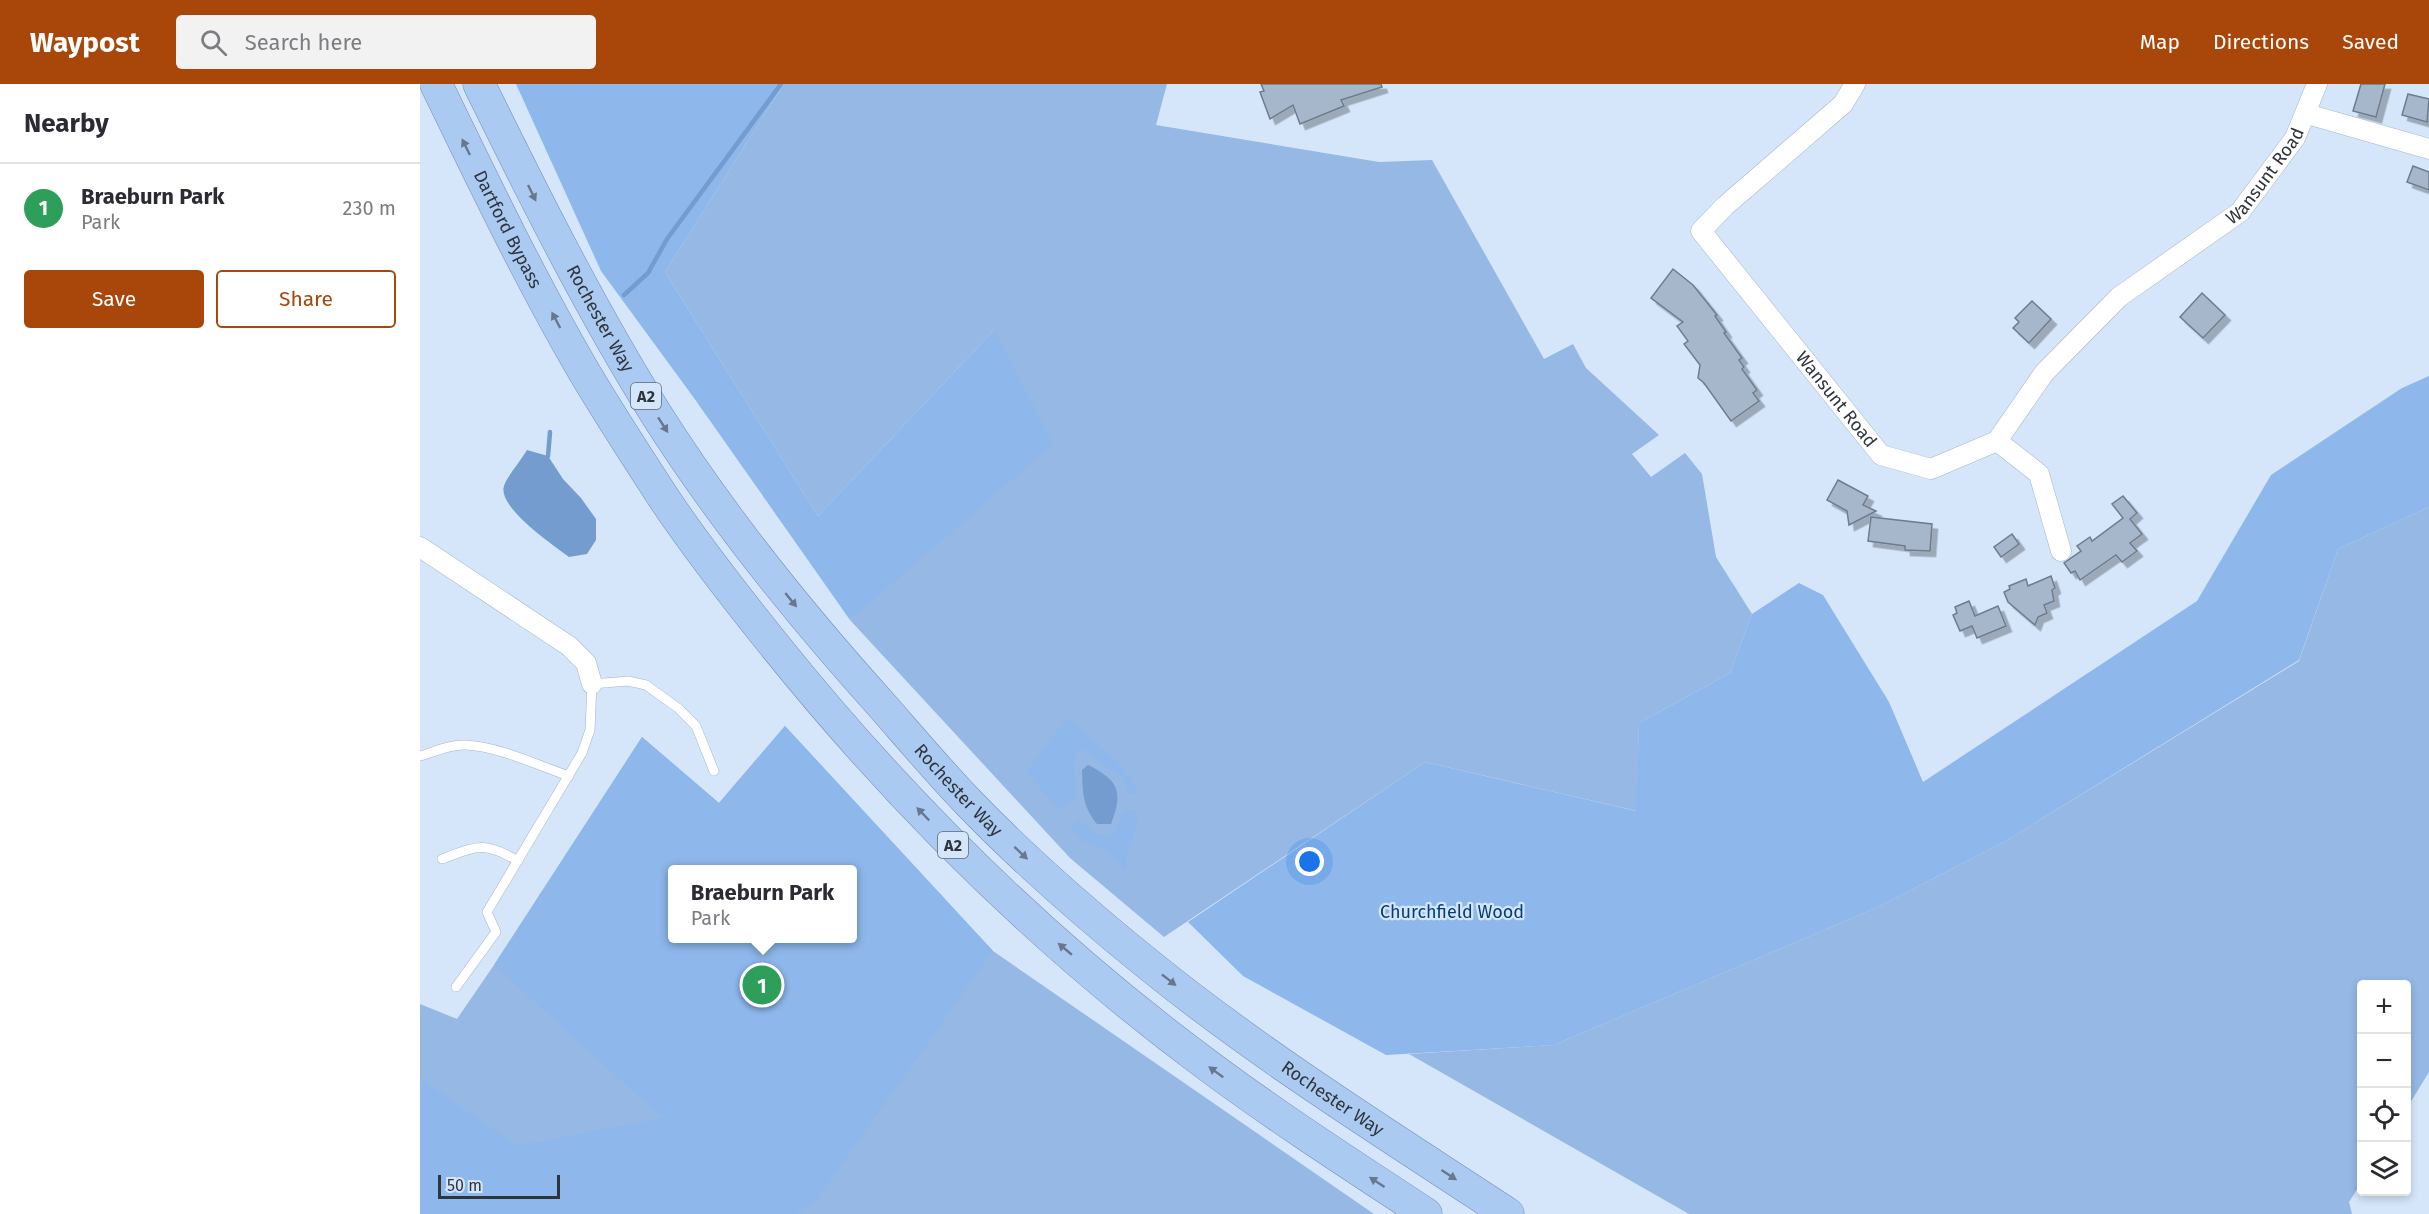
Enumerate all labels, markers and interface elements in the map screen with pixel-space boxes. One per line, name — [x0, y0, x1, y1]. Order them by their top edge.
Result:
search box — [176, 15, 596, 69]
text: Waypost — [30, 26, 140, 59]
icon: search — [197, 26, 230, 59]
text: Search here — [245, 29, 362, 56]
text: Map — [2140, 29, 2180, 55]
text: Directions — [2213, 29, 2309, 55]
text: Saved — [2342, 29, 2399, 55]
text: Nearby — [24, 108, 109, 139]
street label: Wansunt Road — [2222, 125, 2309, 229]
one-way arrow — [462, 138, 472, 156]
street label: Dartford Bypass — [469, 167, 547, 292]
text: Braeburn Park — [81, 183, 224, 210]
one-way arrow — [527, 185, 537, 202]
text: 1 — [39, 196, 48, 220]
text: 230 m — [343, 196, 396, 220]
text: Park — [81, 210, 120, 234]
street label: Rochester Way — [562, 261, 639, 376]
button: Save — [24, 270, 204, 328]
button: Share — [216, 270, 396, 328]
one-way arrow — [551, 311, 561, 328]
street label: Wansunt Road — [1791, 347, 1882, 452]
road number: A2 — [631, 383, 661, 409]
one-way arrow — [658, 416, 669, 433]
one-way arrow — [784, 592, 797, 608]
street label: Rochester Way — [910, 739, 1007, 841]
one-way arrow — [917, 808, 931, 822]
road number: A2 — [938, 832, 968, 858]
one-way arrow — [1014, 845, 1028, 859]
your location — [1295, 847, 1324, 876]
popup — [668, 865, 857, 943]
text: Braeburn Park — [691, 879, 834, 906]
park label: Churchfield Wood — [1380, 901, 1524, 923]
text: Park — [691, 906, 730, 930]
one-way arrow — [1058, 943, 1073, 956]
pin: 1 — [742, 962, 782, 1008]
one-way arrow — [1161, 974, 1176, 986]
map controls — [2357, 980, 2411, 1196]
button: + — [2357, 980, 2411, 1034]
button: − — [2357, 1034, 2411, 1088]
street label: Rochester Way — [1277, 1056, 1388, 1141]
one-way arrow — [1209, 1066, 1224, 1078]
button: locate — [2357, 1088, 2411, 1142]
button: layers — [2357, 1142, 2411, 1196]
one-way arrow — [1441, 1170, 1457, 1181]
scale bar — [438, 1172, 560, 1200]
text: 50 m — [447, 1176, 482, 1195]
one-way arrow — [1369, 1176, 1385, 1188]

